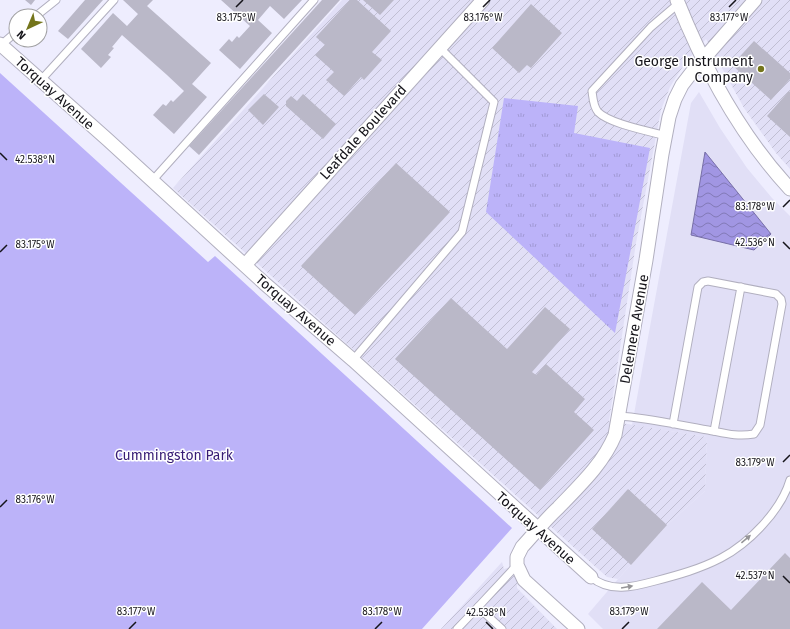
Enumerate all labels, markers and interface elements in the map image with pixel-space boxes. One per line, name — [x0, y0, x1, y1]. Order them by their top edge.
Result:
north arrow — [8, 8, 48, 48]
text: 83.175°W — [217, 12, 256, 24]
text: 83.176°W — [463, 12, 503, 24]
text: 83.177°W — [710, 12, 749, 24]
text: N — [14, 28, 29, 42]
street label: Torquay Avenue — [12, 53, 98, 133]
place label: George Instrument Company — [634, 53, 754, 86]
marker: George Instrument Company — [756, 64, 766, 74]
street label: Leafdale Boulevard — [316, 81, 410, 183]
text: 42.538°N — [15, 154, 55, 166]
text: 83.178°W — [735, 201, 775, 213]
text: 42.536°N — [735, 237, 775, 249]
text: 83.175°W — [16, 239, 55, 251]
street label: Torquay Avenue — [252, 271, 339, 350]
street label: Delemere Avenue — [617, 273, 652, 385]
park label: Cummingston Park — [115, 447, 234, 464]
text: 83.179°W — [735, 457, 775, 469]
street label: Torquay Avenue — [493, 488, 579, 568]
text: 83.176°W — [15, 494, 55, 506]
one-way arrow — [741, 535, 752, 544]
text: 42.537°N — [735, 570, 775, 582]
one-way arrow — [621, 584, 633, 590]
text: 83.177°W — [117, 606, 156, 618]
text: 83.178°W — [362, 606, 402, 618]
text: 83.179°W — [609, 606, 649, 618]
text: 42.538°N — [466, 607, 506, 619]

